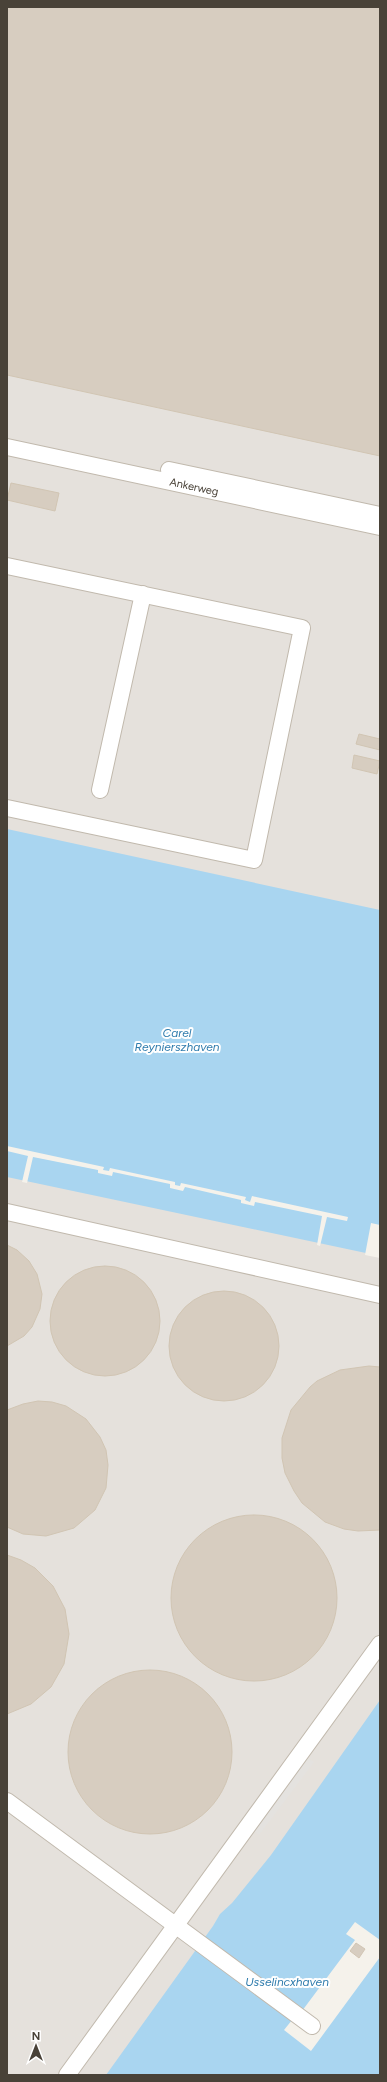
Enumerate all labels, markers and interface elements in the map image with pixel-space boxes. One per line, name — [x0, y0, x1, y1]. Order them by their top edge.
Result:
street label: Ankerweg — [168, 475, 220, 499]
water label: Carel Reynierszhaven — [134, 1026, 220, 1054]
water label: Usselincxhaven — [245, 1975, 329, 1989]
north arrow — [16, 2026, 56, 2066]
text: N — [32, 2030, 40, 2043]

